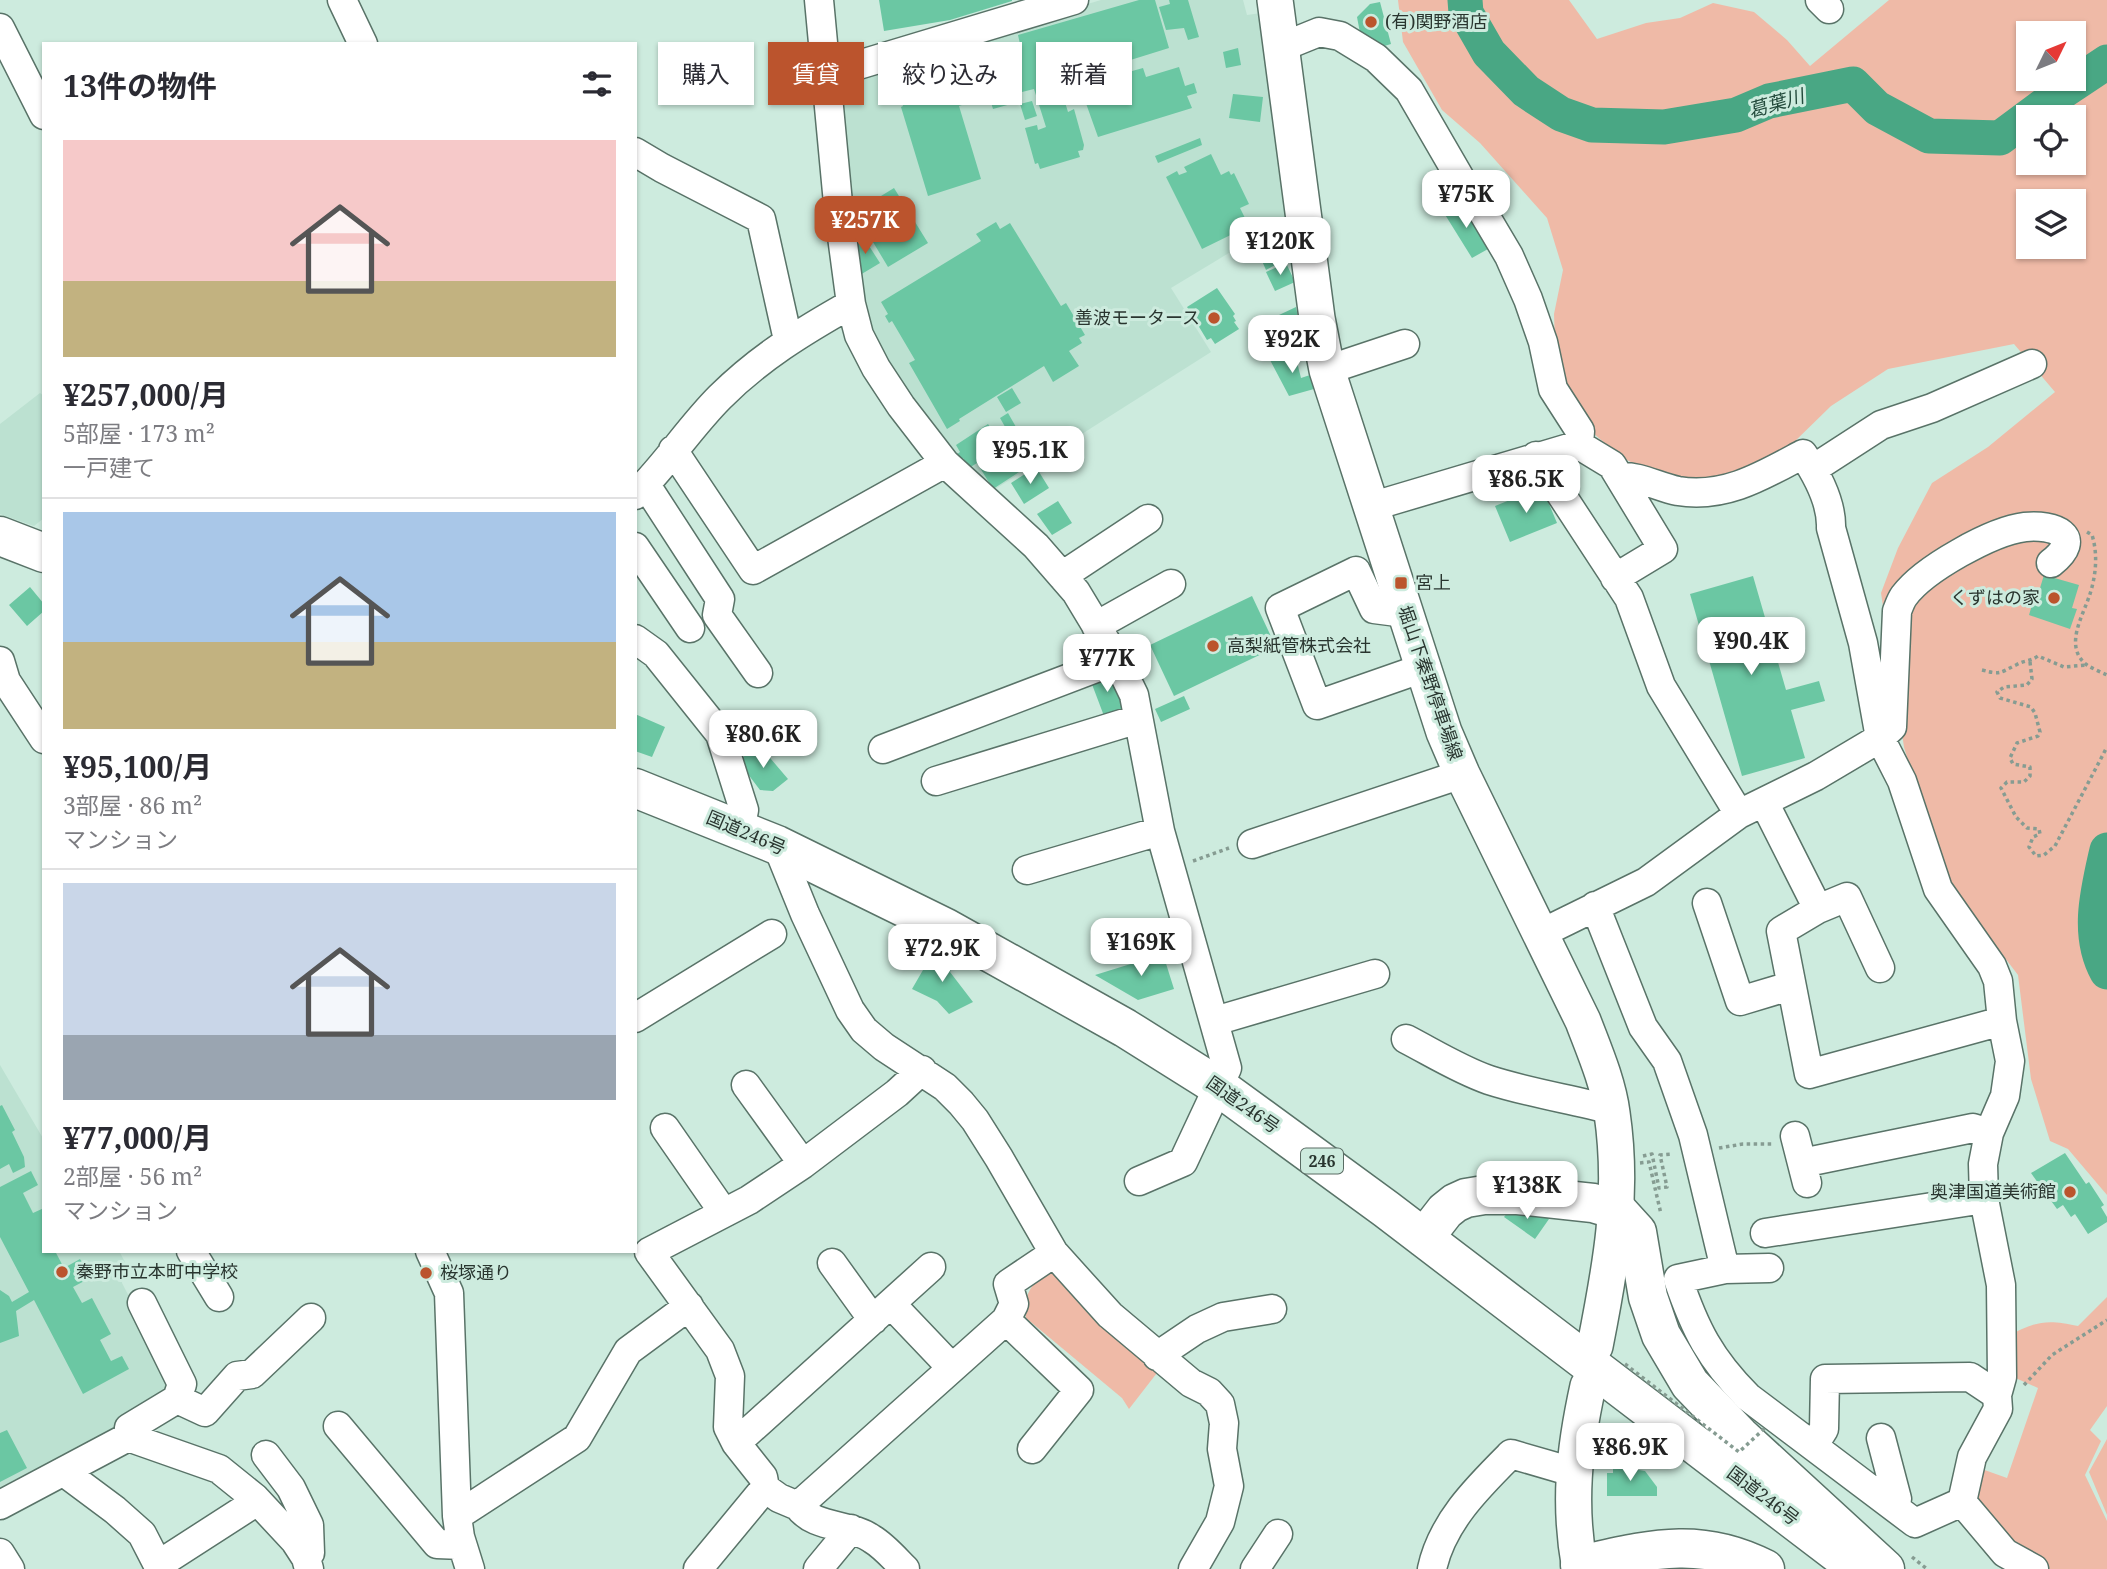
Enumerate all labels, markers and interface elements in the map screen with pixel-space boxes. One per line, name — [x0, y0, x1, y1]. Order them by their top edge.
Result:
place label: (有)関野酒店 — [1385, 9, 1487, 33]
marker: (有)関野酒店 — [1363, 14, 1379, 30]
north arrow — [2016, 21, 2086, 91]
map controls — [2016, 21, 2086, 259]
chip: 購入 — [658, 42, 754, 105]
chip: 賃貸 — [768, 42, 864, 105]
chip: 絞り込み — [878, 42, 1022, 105]
chip: 新着 — [1036, 42, 1132, 105]
text: 13件の物件 — [63, 65, 217, 106]
icon: filters — [578, 65, 616, 103]
water label: 葛葉川 — [1745, 82, 1809, 123]
button: locate — [2016, 105, 2086, 175]
pin: ¥75K — [1425, 170, 1507, 230]
text: ¥75K — [1438, 177, 1494, 209]
icon: home — [277, 186, 403, 312]
button: layers — [2016, 189, 2086, 259]
pin: ¥257K — [816, 196, 914, 256]
text: ¥257K — [831, 203, 899, 235]
pin: ¥120K — [1231, 218, 1329, 277]
text: ¥120K — [1246, 224, 1314, 256]
place label: 善波モータース — [1075, 305, 1200, 329]
marker: 善波モータース — [1206, 310, 1222, 326]
pin: ¥92K — [1251, 316, 1333, 375]
text: ¥92K — [1264, 322, 1320, 354]
text: ¥257,000/月 — [63, 374, 229, 415]
text: 5部屋 · 173 m² — [63, 417, 215, 449]
pin: ¥95.1K — [973, 426, 1087, 486]
text: ¥95.1K — [992, 433, 1068, 465]
text: 一戸建て — [63, 451, 155, 483]
pin: ¥86.5K — [1469, 456, 1583, 515]
text: ¥86.5K — [1488, 462, 1564, 494]
icon: home — [277, 558, 403, 684]
place label: 宮上 — [1415, 570, 1451, 594]
marker: 宮上 — [1393, 575, 1409, 591]
place label: くずはの家 — [1950, 585, 2040, 609]
marker: くずはの家 — [2046, 590, 2062, 606]
street label: 堀山下秦野停車場線 — [1393, 602, 1469, 763]
pin: ¥90.4K — [1694, 618, 1808, 677]
text: ¥90.4K — [1713, 624, 1789, 656]
place label: 高梨紙管株式会社 — [1227, 633, 1371, 657]
pin: ¥77K — [1066, 634, 1148, 694]
marker: 高梨紙管株式会社 — [1205, 638, 1221, 654]
text: ¥77K — [1079, 641, 1135, 673]
pin: ¥80.6K — [706, 710, 820, 770]
text: ¥80.6K — [725, 717, 801, 749]
text: ¥95,100/月 — [63, 746, 212, 787]
text: 3部屋 · 86 m² — [63, 789, 202, 821]
street label: 国道246号 — [703, 805, 790, 860]
text: マンション — [63, 823, 178, 855]
pin: ¥169K — [1092, 918, 1190, 978]
pin: ¥72.9K — [885, 925, 999, 984]
text: ¥169K — [1107, 925, 1175, 957]
icon: home — [277, 929, 403, 1055]
text: ¥72.9K — [904, 931, 980, 963]
street label: 国道246号 — [1202, 1070, 1285, 1138]
text: ¥77,000/月 — [63, 1117, 212, 1158]
road number: 246 — [1301, 1148, 1343, 1174]
text: 2部屋 · 56 m² — [63, 1160, 202, 1192]
pin: ¥138K — [1478, 1162, 1576, 1221]
text: ¥138K — [1493, 1168, 1561, 1200]
place label: 奥津国道美術館 — [1930, 1179, 2056, 1203]
marker: 奥津国道美術館 — [2062, 1184, 2078, 1200]
text: マンション — [63, 1194, 178, 1226]
place label: 秦野市立本町中学校 — [76, 1259, 238, 1283]
place label: 桜塚通り — [440, 1260, 512, 1284]
marker: 秦野市立本町中学校 — [54, 1264, 70, 1280]
marker: 桜塚通り — [418, 1265, 434, 1281]
pin: ¥86.9K — [1573, 1424, 1687, 1483]
text: ¥86.9K — [1592, 1430, 1668, 1462]
street label: 国道246号 — [1723, 1460, 1804, 1530]

